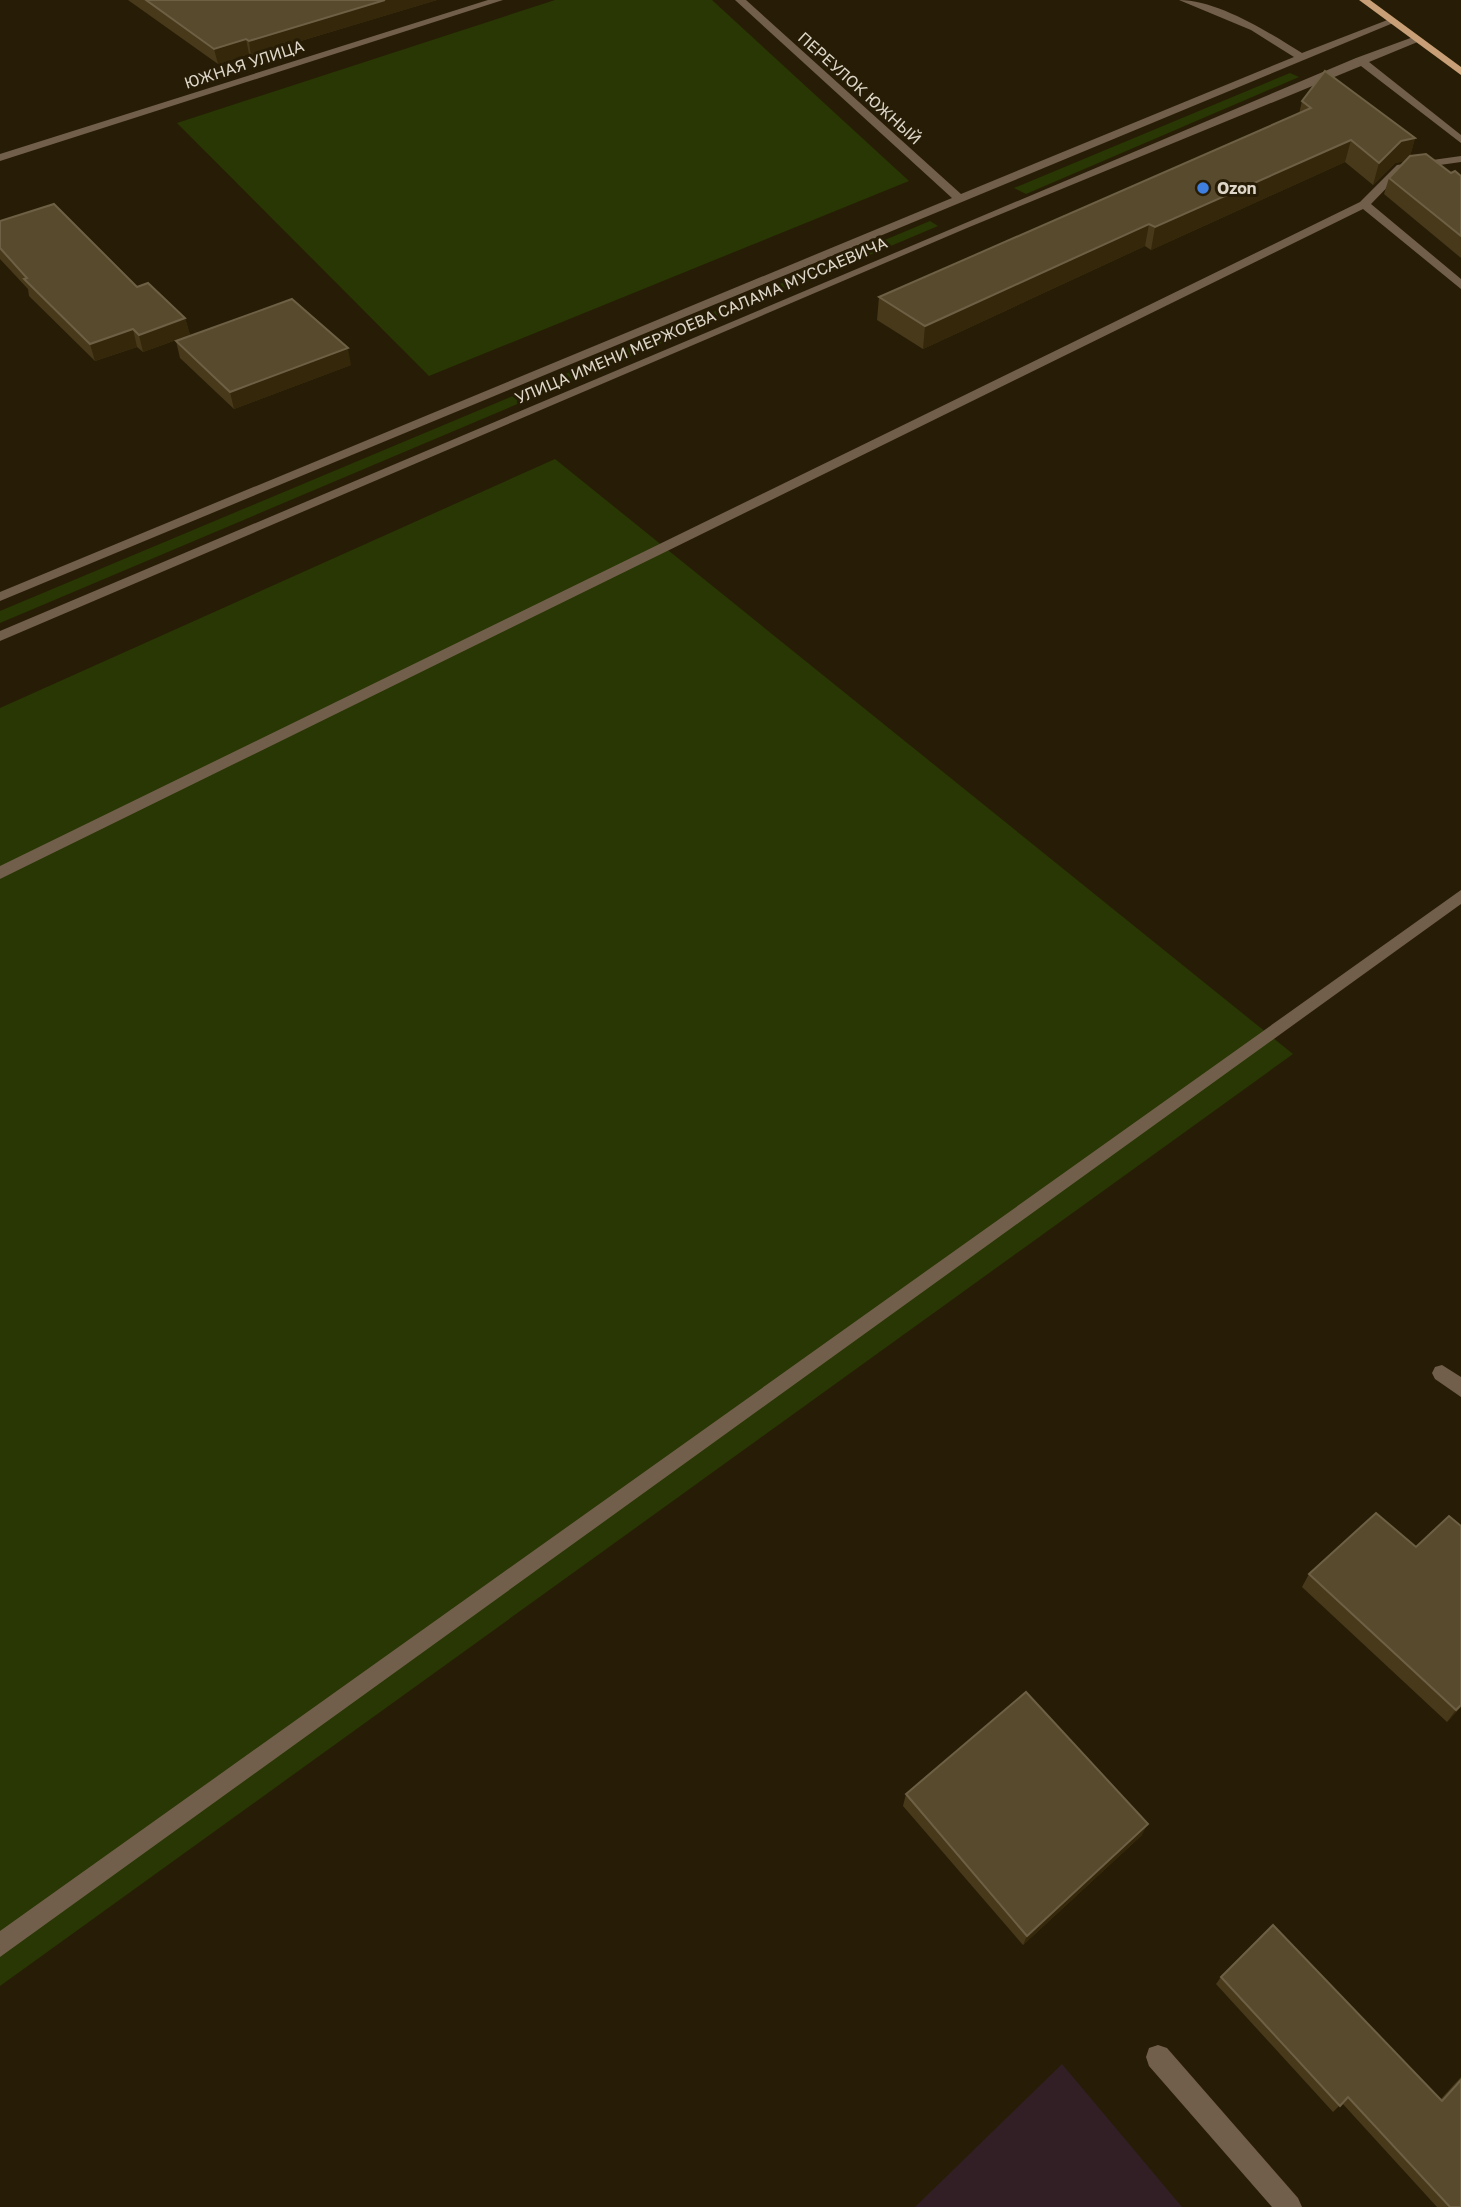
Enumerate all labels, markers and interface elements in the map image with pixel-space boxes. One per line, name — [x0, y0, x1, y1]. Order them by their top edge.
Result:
street label: ПЕРЕУЛОК ЮЖНЫЙ — [794, 27, 926, 149]
street label: ЮЖНАЯ УЛИЦА — [182, 35, 307, 93]
place label: Ozon — [1217, 178, 1257, 198]
marker: Ozon — [1195, 180, 1211, 196]
street label: УЛИЦА ИМЕНИ МЕРЖОЕВА САЛАМА МУССАЕВИЧА — [512, 232, 891, 408]

